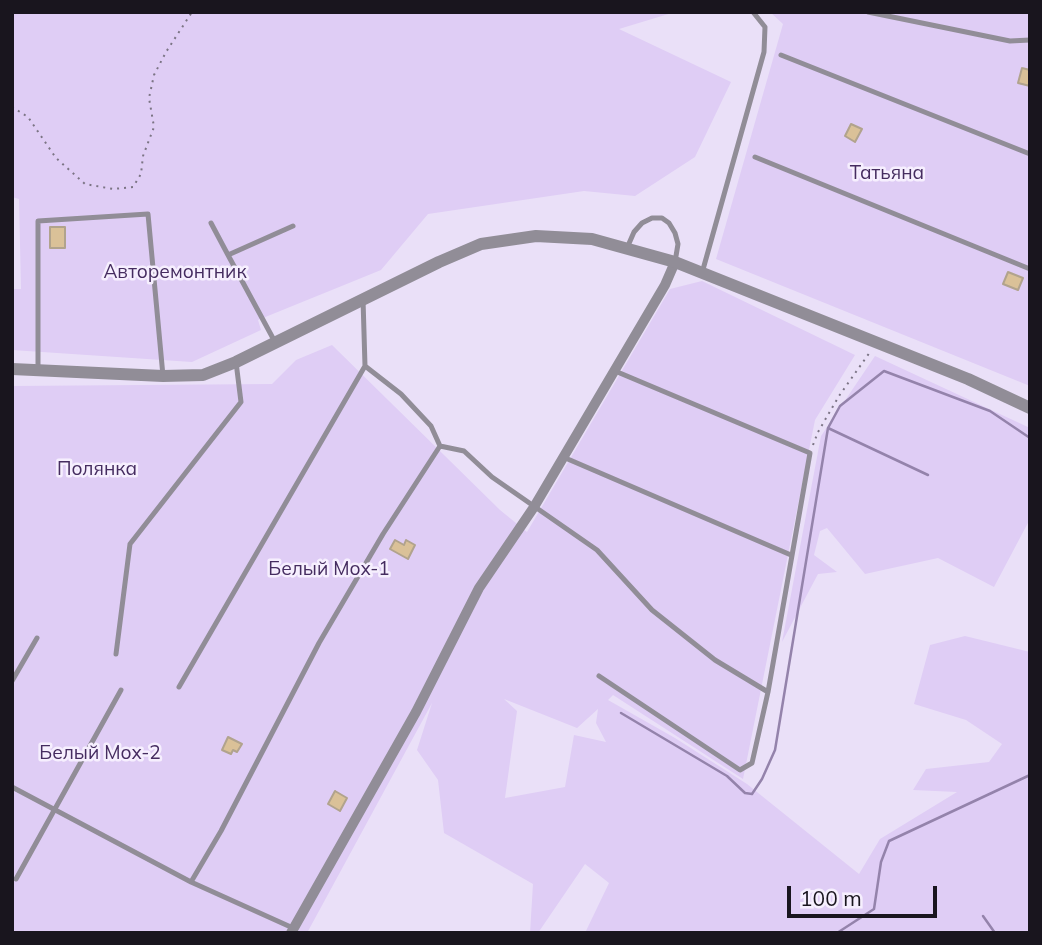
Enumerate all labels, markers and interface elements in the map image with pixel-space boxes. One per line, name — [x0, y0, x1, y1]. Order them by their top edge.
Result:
park label: Татьяна — [850, 162, 924, 184]
park label: Авторемонтник — [103, 261, 247, 283]
park label: Полянка — [57, 458, 137, 480]
park label: Белый Мох-1 — [268, 558, 390, 580]
park label: Белый Мох-2 — [39, 742, 161, 764]
scale bar — [790, 872, 940, 916]
text: 100 m — [800, 885, 862, 911]

